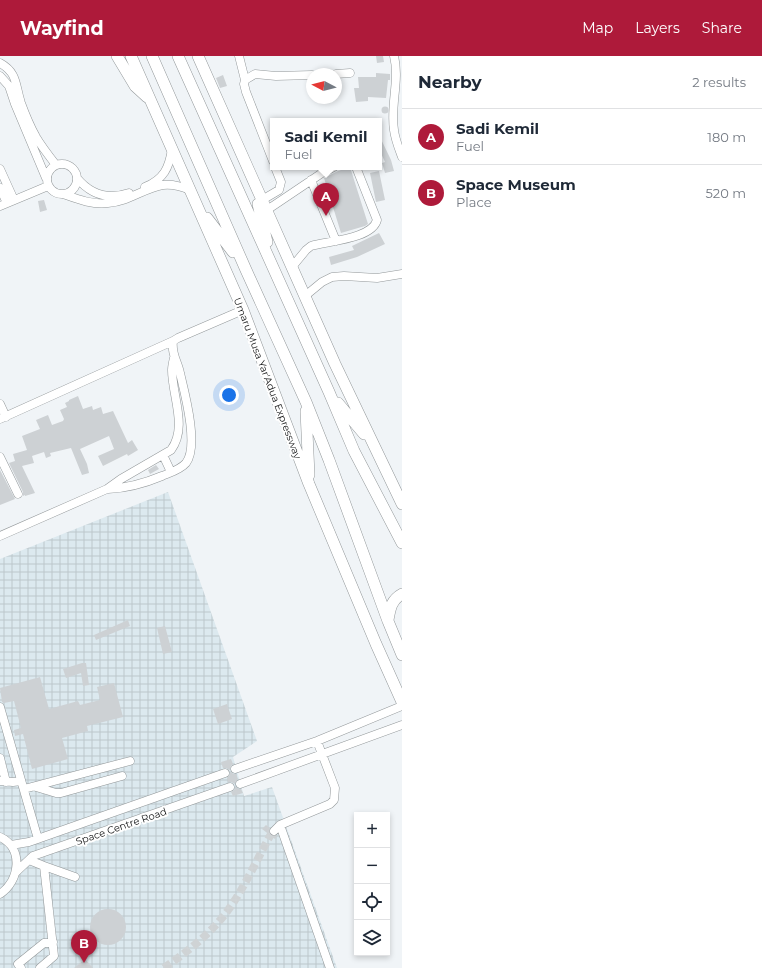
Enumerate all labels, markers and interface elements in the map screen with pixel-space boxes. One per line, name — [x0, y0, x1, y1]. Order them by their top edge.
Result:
text: Wayfind — [20, 17, 104, 40]
text: Map — [582, 19, 613, 37]
text: Layers — [635, 19, 680, 37]
text: Share — [702, 19, 742, 37]
north arrow — [306, 68, 342, 104]
text: Nearby — [418, 72, 482, 92]
text: 2 results — [692, 74, 746, 90]
popup — [270, 118, 382, 170]
text: Sadi Kemil — [456, 119, 539, 138]
text: Sadi Kemil — [284, 127, 368, 146]
text: A — [426, 129, 436, 145]
text: 180 m — [707, 129, 746, 145]
text: Fuel — [456, 138, 484, 154]
text: Fuel — [284, 146, 313, 162]
text: Space Museum — [456, 175, 576, 194]
pin: A — [313, 183, 339, 216]
text: B — [426, 185, 436, 201]
text: 520 m — [706, 185, 746, 201]
text: Place — [456, 194, 492, 210]
street label: Umaru Musa Yar'Adua Expressway — [231, 296, 305, 461]
your location — [219, 385, 239, 405]
street label: Space Centre Road — [74, 805, 168, 848]
map controls — [354, 812, 390, 956]
button: + — [354, 812, 390, 848]
button: − — [354, 848, 390, 884]
button: locate — [354, 884, 390, 920]
button: layers — [354, 920, 390, 956]
pin: B — [71, 930, 97, 963]

